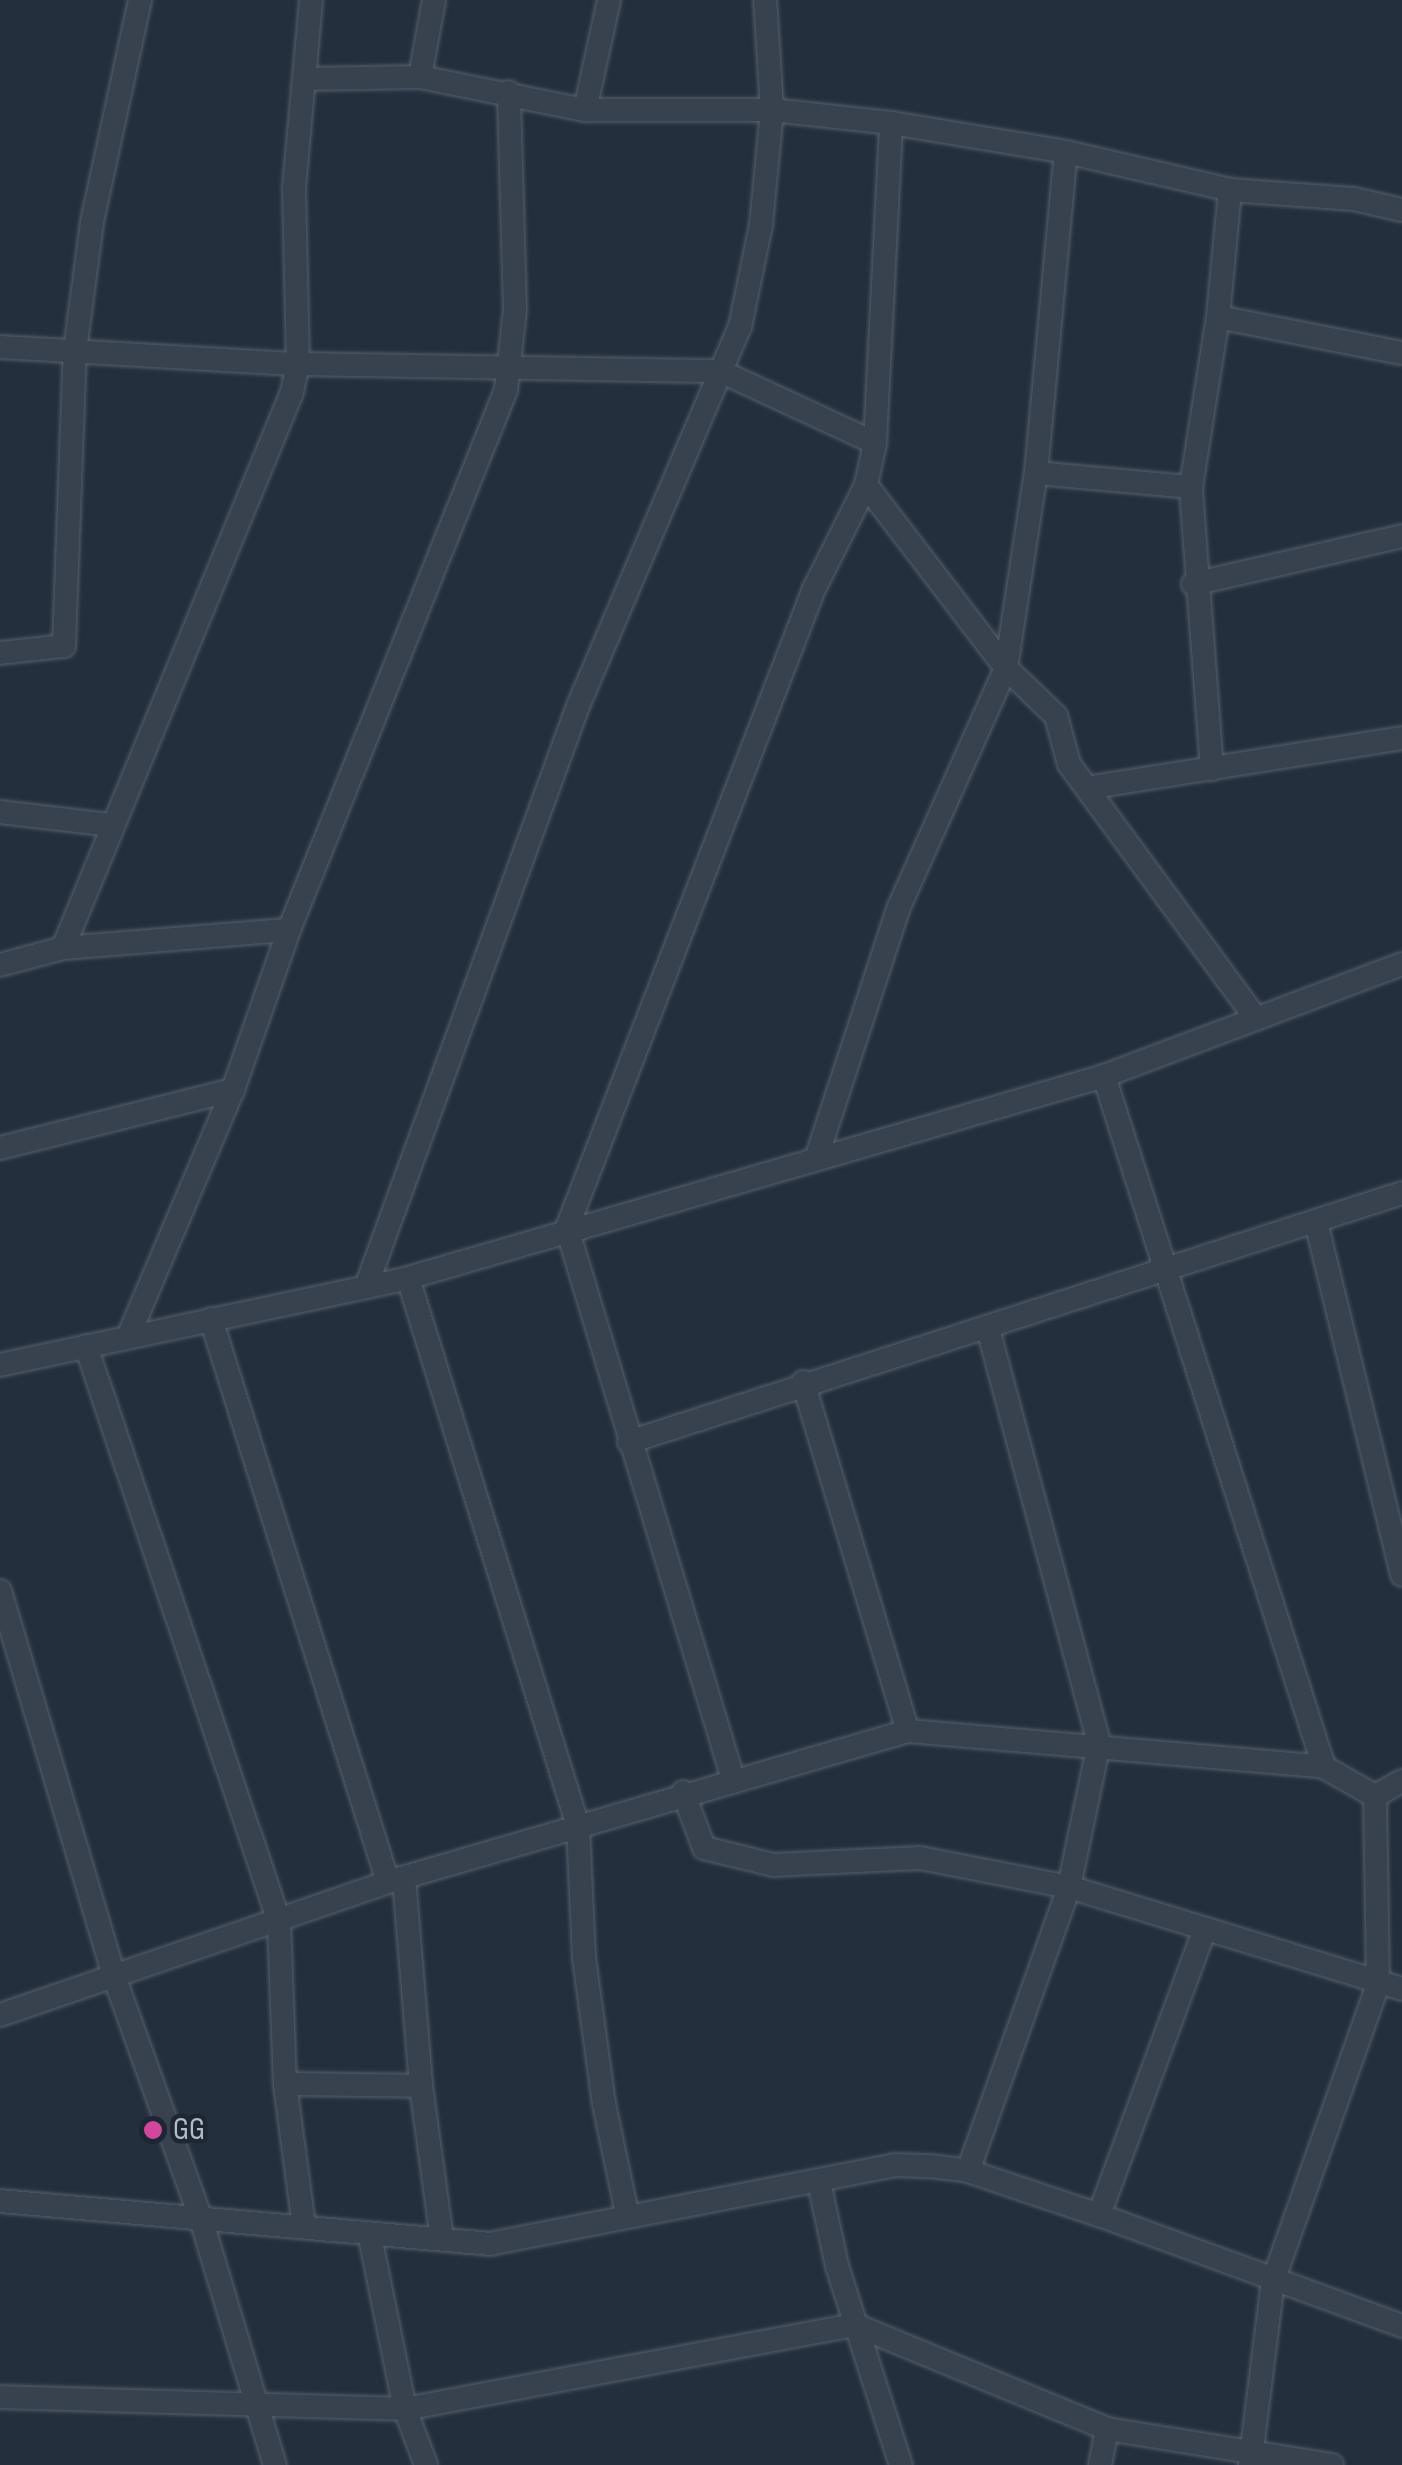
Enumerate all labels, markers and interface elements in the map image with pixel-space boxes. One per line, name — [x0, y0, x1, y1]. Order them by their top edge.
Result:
place label: GG — [173, 2111, 205, 2149]
marker: GG — [142, 2119, 164, 2141]

